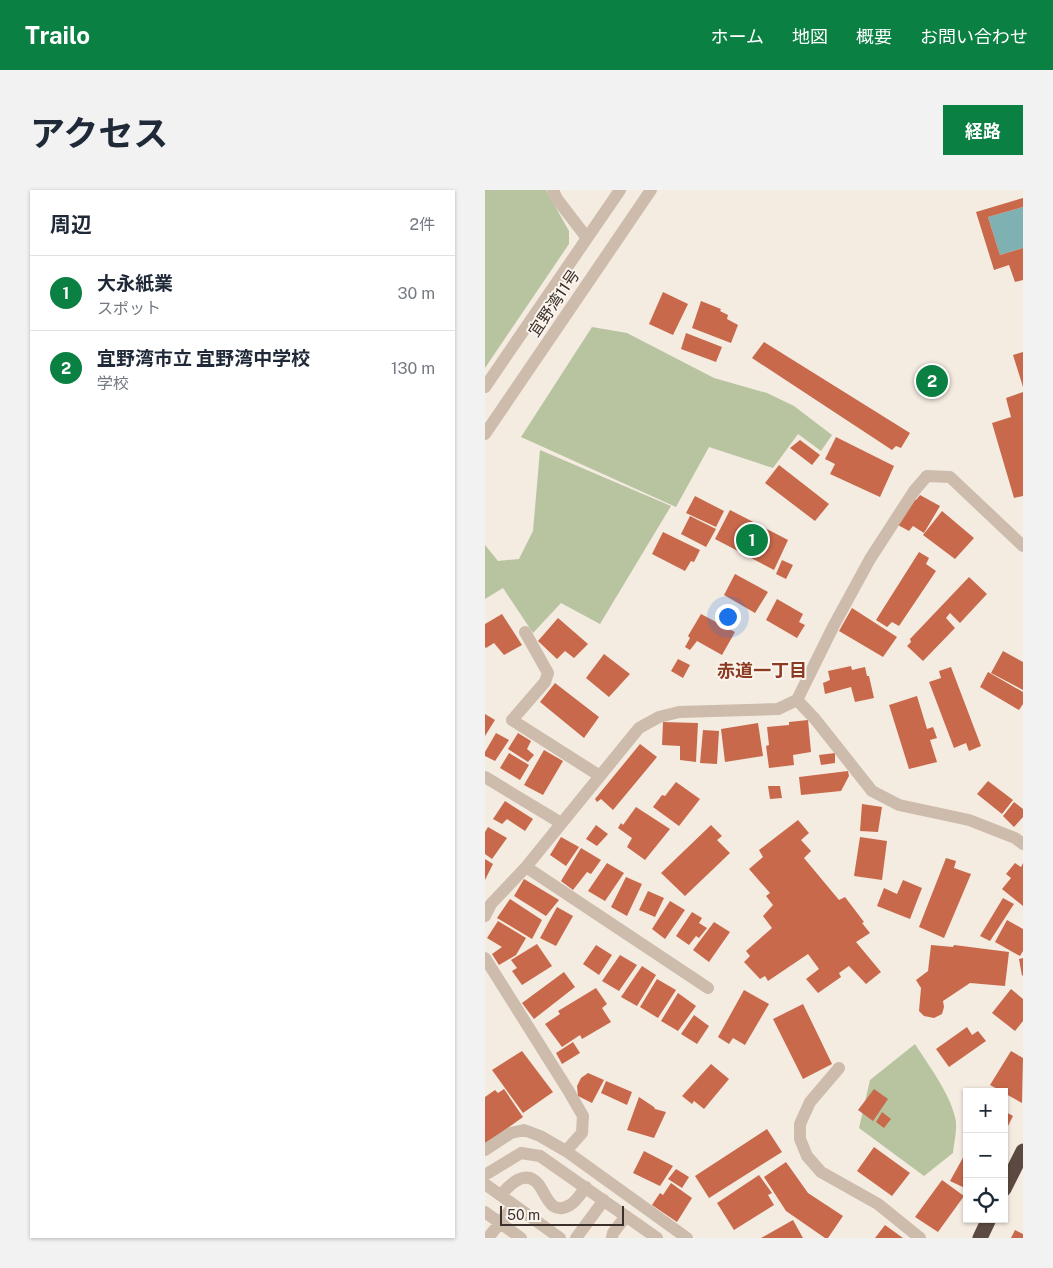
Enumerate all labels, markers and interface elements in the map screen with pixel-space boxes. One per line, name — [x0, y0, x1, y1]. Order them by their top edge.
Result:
text: Trailo — [25, 21, 90, 49]
text: ホーム — [711, 26, 764, 47]
text: 地図 — [792, 26, 828, 47]
text: 概要 — [856, 26, 892, 47]
text: お問い合わせ — [920, 26, 1028, 47]
button: 経路 — [943, 105, 1023, 155]
text: アクセス — [30, 113, 168, 154]
text: 周辺 — [50, 212, 92, 237]
text: 2件 — [409, 215, 435, 234]
street label: 宜野湾11号 — [525, 266, 583, 340]
text: 大永紙業 — [97, 272, 173, 294]
text: 1 — [63, 284, 69, 303]
text: 30 m — [398, 284, 435, 303]
text: スポット — [97, 299, 161, 318]
text: 宜野湾市立 宜野湾中学校 — [97, 347, 310, 369]
text: 2 — [61, 359, 71, 378]
text: 130 m — [391, 359, 435, 378]
pin: 2 — [916, 362, 948, 400]
text: 学校 — [97, 374, 129, 393]
pin: 1 — [736, 521, 768, 559]
your location — [715, 604, 741, 630]
district label: 赤道一丁目 — [717, 660, 807, 681]
map controls — [963, 1088, 1008, 1223]
button: + — [963, 1088, 1008, 1133]
button: − — [963, 1133, 1008, 1178]
button: locate — [963, 1178, 1008, 1223]
scale bar — [500, 1203, 624, 1226]
text: 50 m — [507, 1207, 540, 1223]

